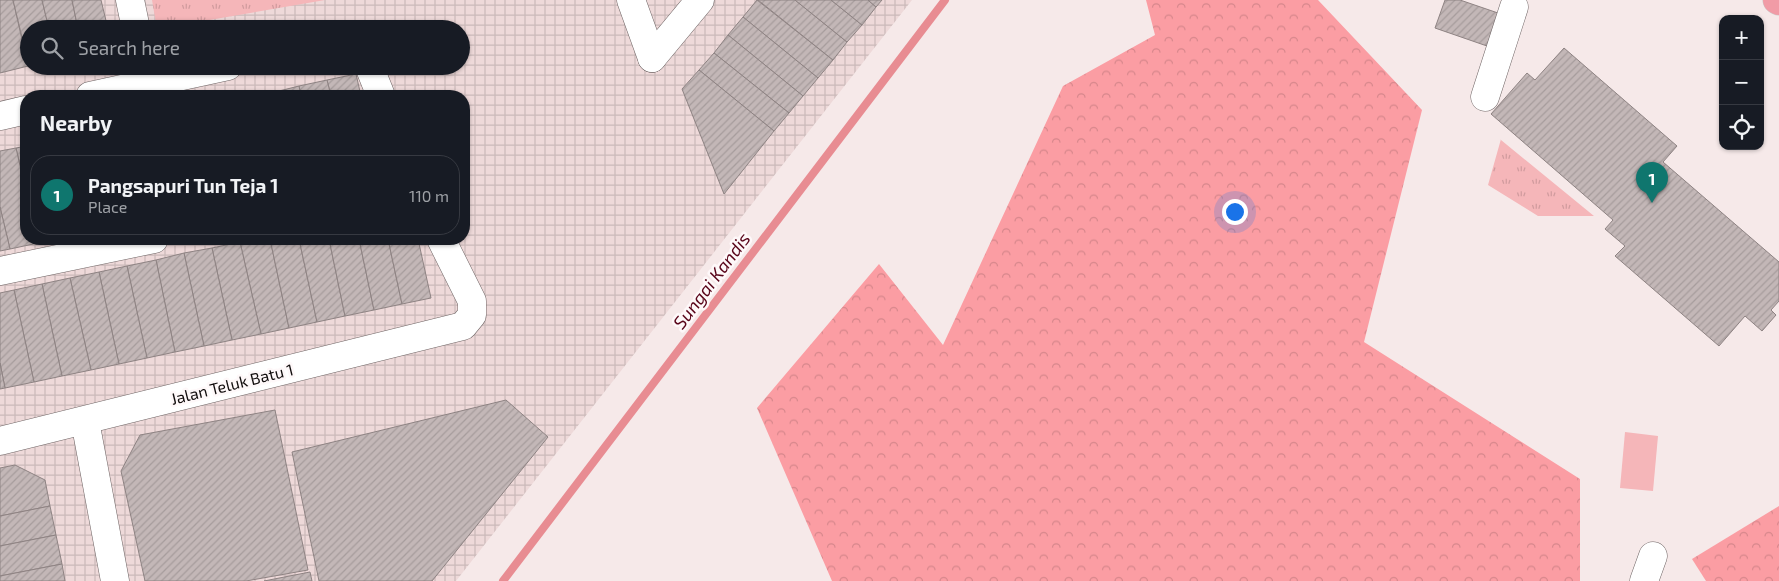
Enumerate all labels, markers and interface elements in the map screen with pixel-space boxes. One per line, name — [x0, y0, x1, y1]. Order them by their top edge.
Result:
map controls — [1719, 15, 1764, 150]
button: + — [1719, 15, 1764, 60]
search box — [20, 20, 470, 75]
icon: search — [38, 34, 66, 62]
text: Search here — [78, 36, 180, 59]
button: − — [1719, 60, 1764, 105]
button: locate — [1719, 105, 1764, 150]
text: Nearby — [40, 110, 112, 135]
pin: 1 — [1636, 162, 1668, 203]
text: Pangsapuri Tun Teja 1 — [88, 174, 279, 197]
text: 1 — [54, 186, 60, 205]
text: 110 m — [409, 186, 449, 205]
text: Place — [88, 197, 127, 216]
your location — [1222, 199, 1248, 225]
water label: Sungai Kandis — [668, 228, 755, 333]
street label: Jalan Teluk Batu 1 — [169, 359, 295, 408]

